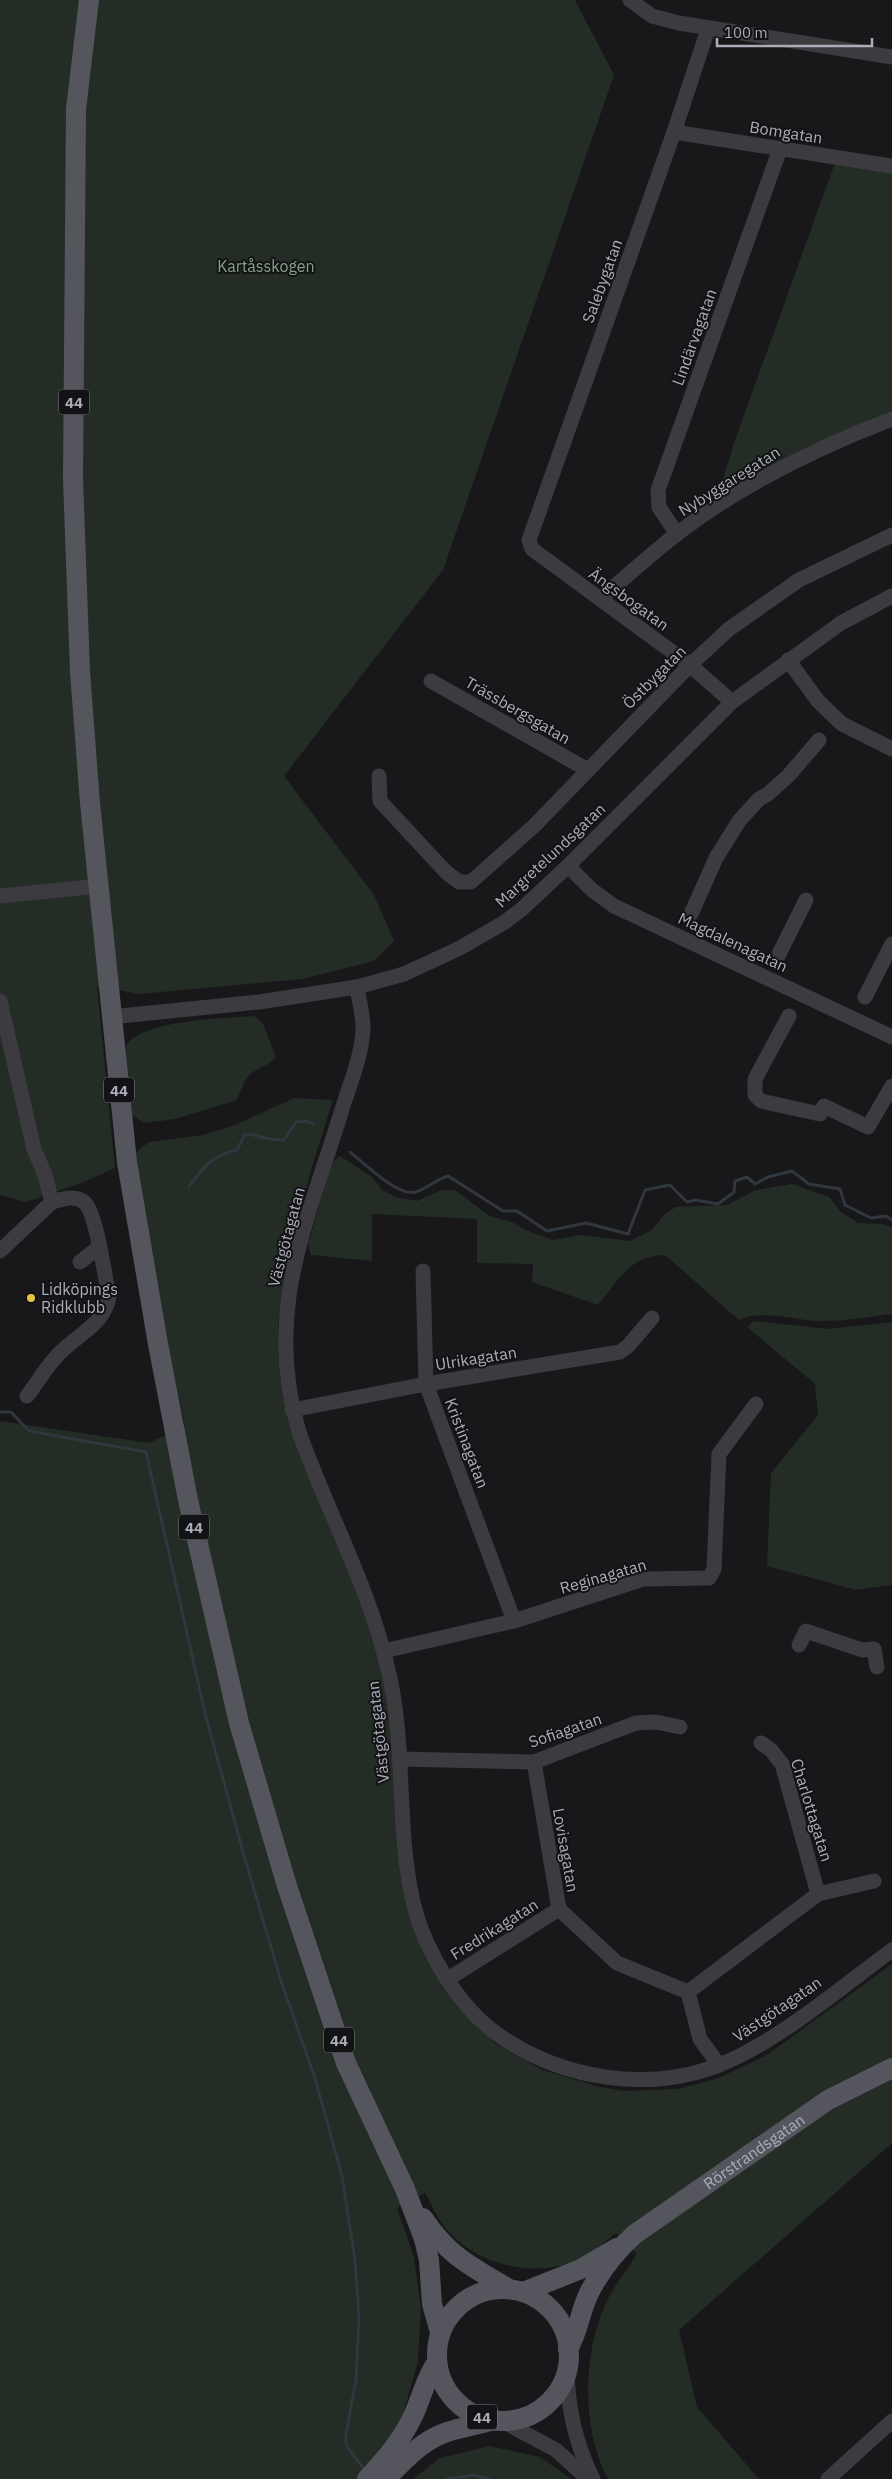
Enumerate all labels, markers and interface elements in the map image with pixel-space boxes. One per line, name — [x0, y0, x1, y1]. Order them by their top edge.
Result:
scale bar — [717, 15, 872, 47]
text: 100 m — [724, 23, 768, 42]
street label: Bomgatan — [748, 116, 824, 148]
street label: Salebygatan — [578, 236, 626, 326]
park label: Kartåsskogen — [217, 256, 315, 276]
street label: Lindärvagatan — [667, 286, 721, 388]
road number: 44 — [59, 390, 89, 414]
street label: Nybyggaregatan — [674, 442, 784, 520]
street label: Ängsbogatan — [585, 563, 673, 635]
street label: Östbygatan — [618, 641, 690, 713]
street label: Trässbergsgatan — [462, 672, 574, 748]
street label: Margretelundsgatan — [491, 799, 609, 911]
street label: Magdalenagatan — [675, 908, 791, 976]
road number: 44 — [104, 1078, 134, 1102]
street label: Västgötagatan — [263, 1185, 309, 1289]
place label: Lidköpings Ridklubb — [41, 1279, 118, 1317]
marker: Lidköpings Ridklubb — [25, 1292, 37, 1304]
street label: Ulrikagatan — [434, 1342, 518, 1374]
street label: Kristinagatan — [441, 1395, 493, 1491]
road number: 44 — [179, 1514, 209, 1540]
street label: Reginagatan — [557, 1554, 649, 1598]
street label: Västgötagatan — [363, 1680, 393, 1784]
street label: Sofiagatan — [526, 1708, 604, 1752]
street label: Charlottagatan — [787, 1756, 837, 1864]
street label: Lovisagatan — [549, 1806, 583, 1894]
street label: Fredrikagatan — [447, 1894, 541, 1964]
street label: Västgötagatan — [729, 1972, 825, 2046]
road number: 44 — [324, 2028, 354, 2052]
street label: Rörstrandsgatan — [700, 2109, 808, 2193]
road number: 44 — [467, 2404, 497, 2430]

